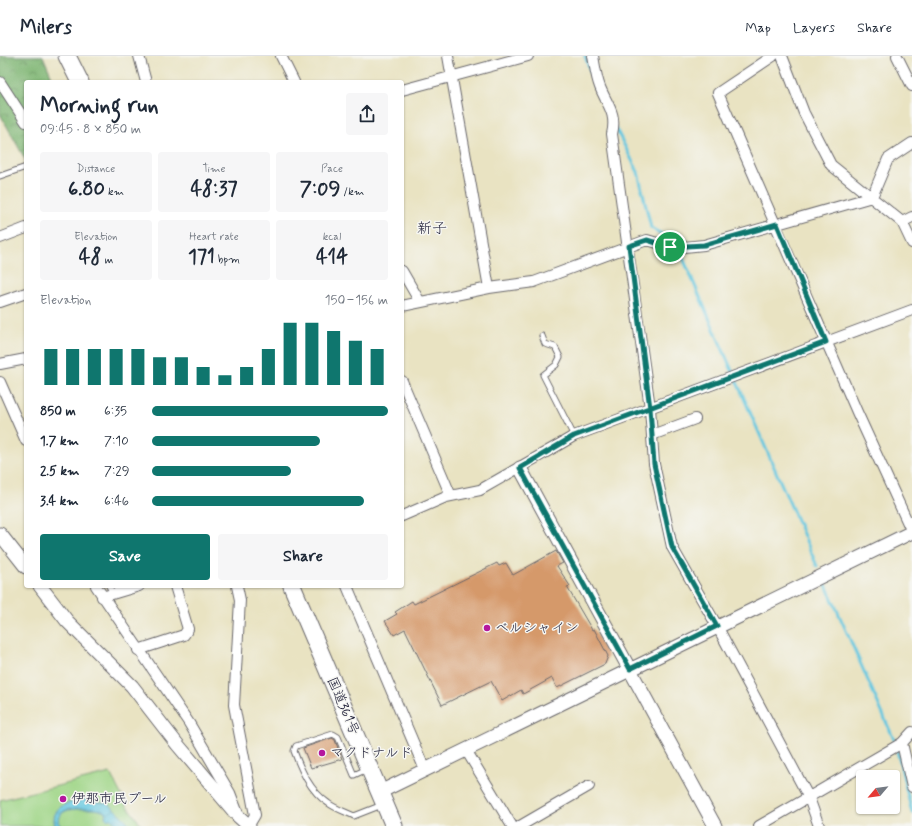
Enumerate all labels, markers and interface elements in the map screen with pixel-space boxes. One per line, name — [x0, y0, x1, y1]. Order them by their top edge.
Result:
text: Milers — [20, 15, 72, 40]
text: Map — [745, 19, 771, 37]
text: Layers — [793, 19, 835, 37]
text: Share — [857, 19, 892, 37]
text: Morning run — [40, 92, 159, 120]
button: share — [346, 93, 388, 135]
text: 09:45 · 8 × 850 m — [40, 121, 141, 138]
text: Distance — [77, 162, 115, 176]
text: Time — [202, 162, 226, 176]
text: Pace — [321, 162, 343, 176]
text: 6.80 — [68, 176, 105, 203]
text: 48:37 — [190, 176, 238, 203]
text: 7:09 — [300, 176, 340, 203]
text: km — [105, 185, 124, 199]
text: /km — [340, 185, 364, 199]
district label: 新子 — [417, 219, 447, 239]
text: Elevation — [74, 230, 118, 244]
text: Heart rate — [189, 230, 239, 244]
text: kcal — [323, 230, 341, 244]
pin — [653, 230, 687, 264]
icon: arrive — [659, 236, 681, 258]
text: 48 — [79, 244, 101, 271]
text: 171 — [188, 244, 215, 271]
text: 414 — [316, 244, 348, 271]
text: m — [101, 253, 113, 267]
text: bpm — [215, 253, 240, 267]
text: Elevation — [40, 292, 91, 309]
text: 150–156 m — [325, 292, 388, 309]
text: 850 m — [40, 403, 76, 420]
text: 6:35 — [104, 403, 127, 420]
text: 1.7 km — [40, 433, 79, 450]
text: 7:10 — [104, 433, 129, 450]
text: 2.5 km — [40, 463, 79, 480]
text: 7:29 — [104, 463, 129, 480]
text: 3.4 km — [40, 493, 79, 510]
text: 6:46 — [104, 493, 129, 510]
button: Save — [40, 534, 210, 580]
button: Share — [218, 534, 388, 580]
place label: ベルシャイン — [495, 619, 579, 637]
marker: ベルシャイン — [482, 623, 492, 633]
street label: 国道361号 — [323, 674, 363, 738]
place label: マクドナルド — [330, 744, 413, 762]
marker: マクドナルド — [317, 748, 327, 758]
north arrow — [856, 770, 900, 814]
map controls — [856, 770, 900, 814]
place label: 伊那市民プール — [71, 790, 167, 808]
marker: 伊那市民プール — [58, 794, 68, 804]

